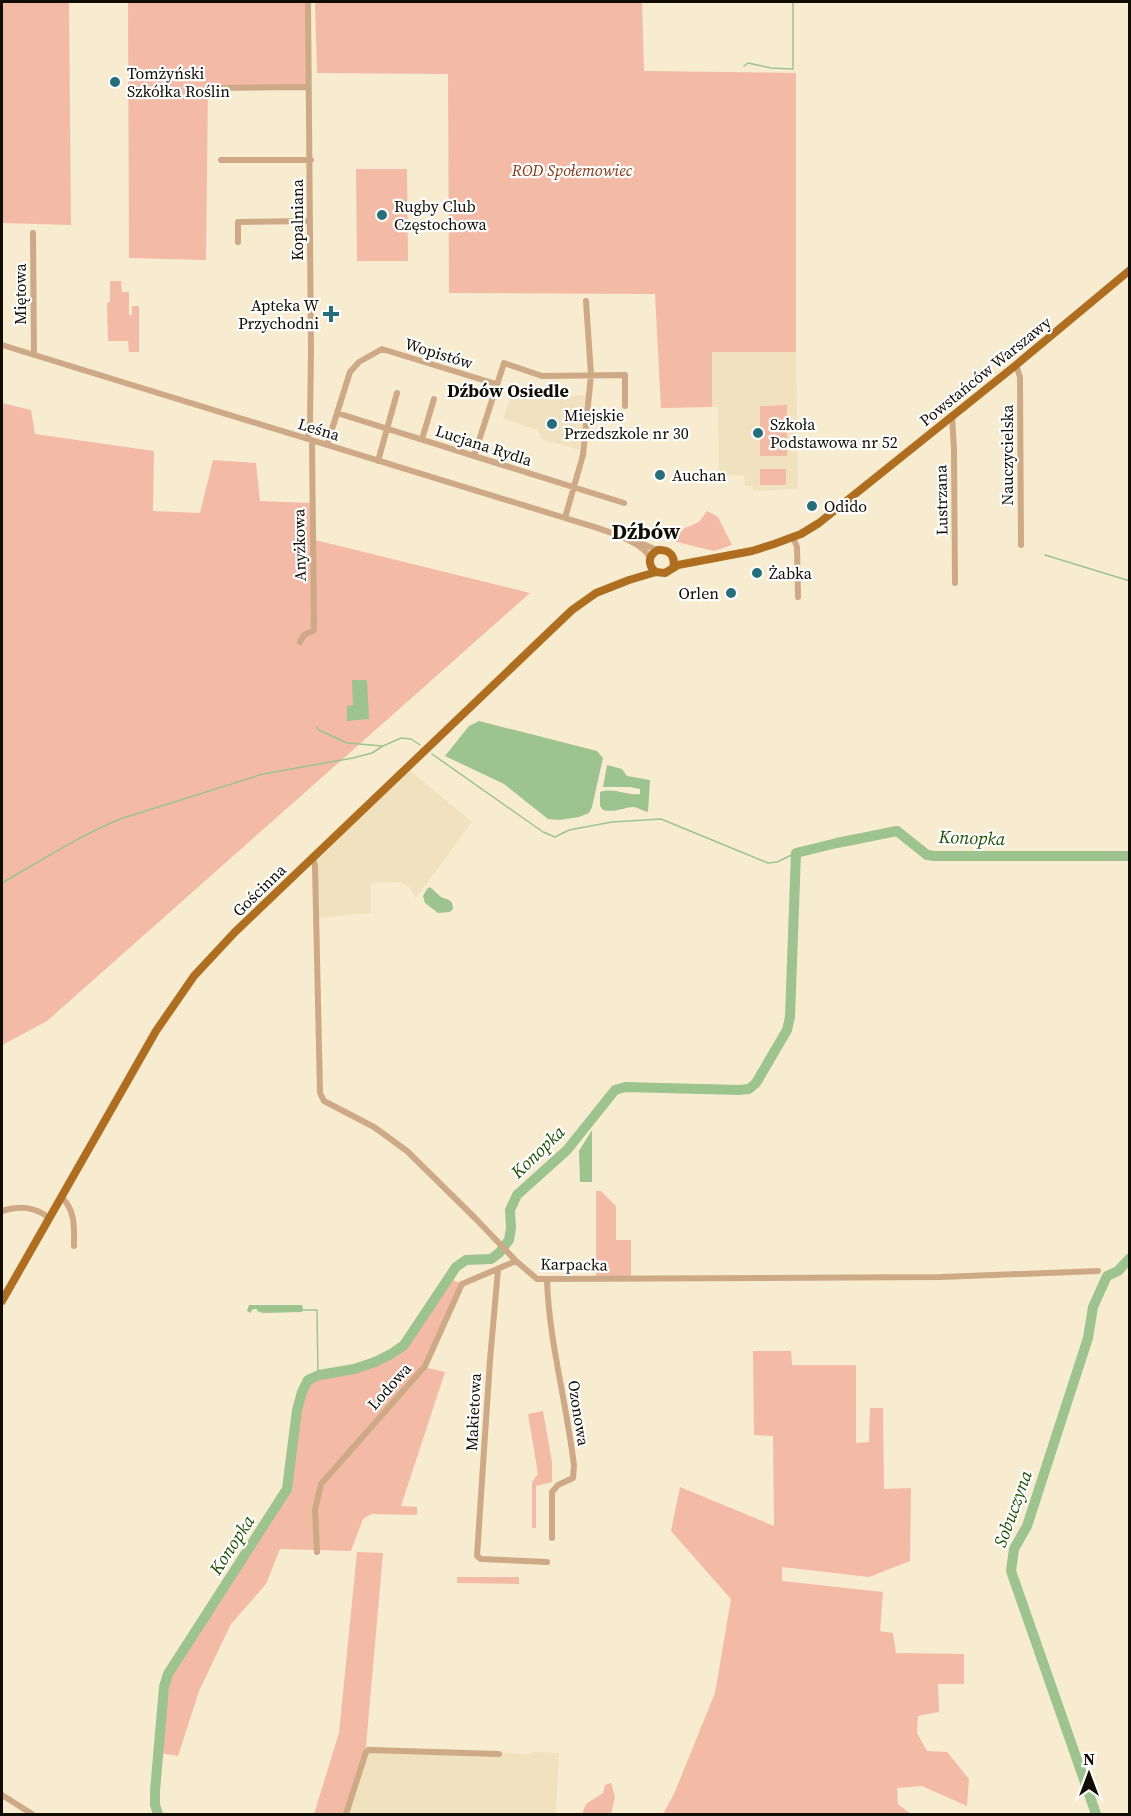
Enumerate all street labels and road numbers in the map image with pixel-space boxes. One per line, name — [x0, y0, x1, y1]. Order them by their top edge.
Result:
street label: Kopalniana — [286, 178, 308, 261]
street label: Miętowa — [9, 262, 31, 325]
street label: Powstańców Warszawy — [915, 311, 1056, 431]
street label: Wopistów — [402, 332, 476, 374]
street label: Nauczycielska — [996, 404, 1018, 505]
street label: Leśna — [295, 412, 343, 446]
street label: Lucjana Rydla — [433, 419, 536, 471]
street label: Lustrzana — [929, 464, 953, 535]
street label: Anyżkowa — [287, 508, 311, 582]
street label: Gościnna — [227, 858, 291, 921]
street label: Karpacka — [540, 1252, 609, 1276]
street label: Lodowa — [362, 1357, 417, 1414]
street label: Makietowa — [460, 1372, 486, 1452]
street label: Ozonowa — [563, 1379, 595, 1448]

